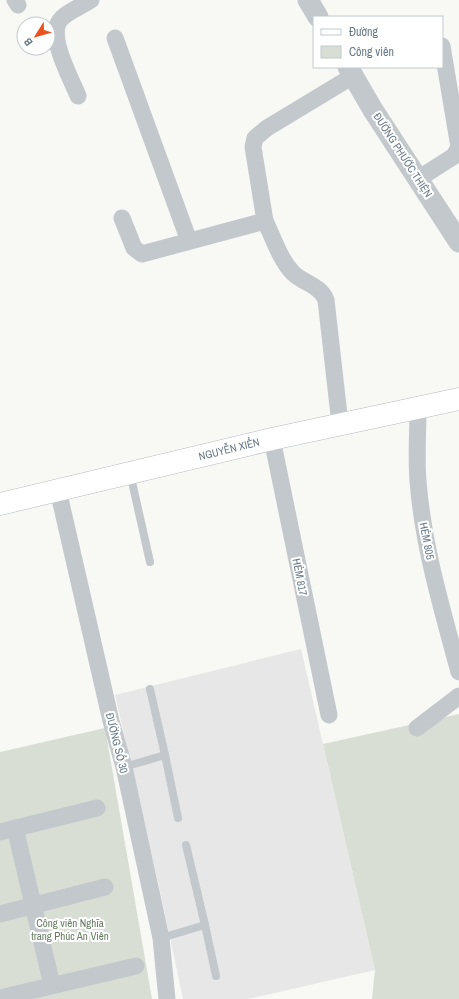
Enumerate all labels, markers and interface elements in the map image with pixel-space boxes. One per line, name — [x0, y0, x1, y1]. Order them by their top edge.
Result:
north arrow — [16, 16, 56, 56]
legend — [313, 16, 443, 68]
text: Đường — [349, 24, 379, 40]
text: B — [20, 35, 36, 49]
text: Công viên — [349, 44, 394, 60]
street label: ĐƯỜNG PHƯỚC THIỆN — [370, 110, 436, 200]
street label: NGUYỄN XIỂN — [197, 435, 261, 463]
street label: HẺM 805 — [417, 521, 437, 561]
street label: HẺM 817 — [290, 557, 310, 597]
street label: ĐƯỜNG SỐ 30 — [103, 711, 131, 775]
park label: Công viên Nghĩa trang Phúc An Viên — [31, 916, 109, 943]

